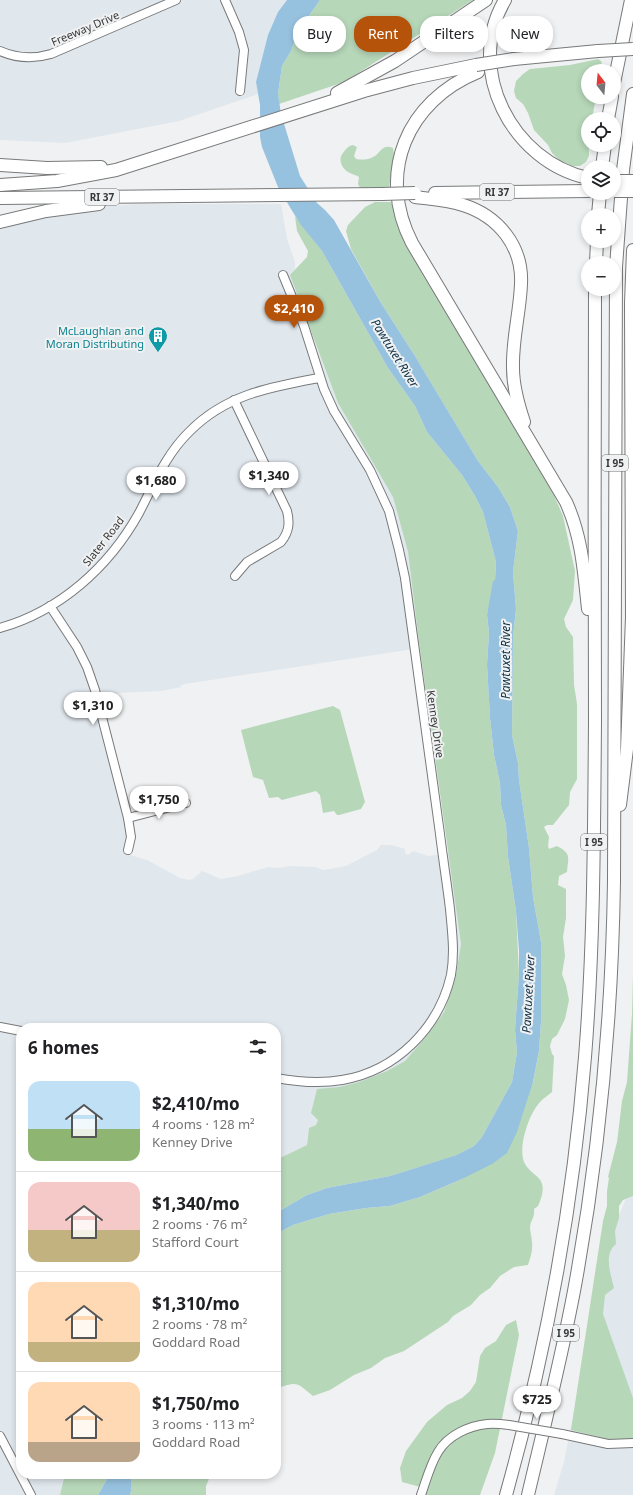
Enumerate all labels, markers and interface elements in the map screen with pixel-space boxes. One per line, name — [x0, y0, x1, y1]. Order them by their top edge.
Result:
street label: Freeway Drive — [49, 7, 121, 49]
chip: Buy — [293, 16, 346, 52]
chip: Rent — [354, 16, 412, 52]
chip: Filters — [420, 16, 488, 52]
chip: New — [496, 16, 553, 52]
north arrow — [581, 64, 621, 104]
map controls — [581, 64, 621, 296]
button: locate — [581, 112, 621, 152]
button: layers — [581, 160, 621, 200]
road number: RI 37 — [480, 184, 514, 200]
road number: RI 37 — [85, 189, 119, 205]
button: + — [581, 208, 621, 248]
button: − — [581, 256, 621, 296]
pin: $2,410 — [261, 295, 327, 329]
text: $2,410 — [274, 299, 314, 317]
water label: Pawtuxet River — [367, 315, 424, 392]
place label: McLaughlan and Moran Distributing — [46, 323, 144, 351]
building icon: McLaughlan and Moran Distributing — [147, 325, 169, 353]
road number: I 95 — [602, 455, 628, 471]
pin: $1,340 — [236, 462, 302, 496]
text: $1,340 — [249, 466, 289, 484]
pin: $1,680 — [123, 467, 189, 501]
text: $1,680 — [136, 471, 176, 489]
street label: Slater Road — [79, 513, 127, 569]
water label: Pawtuxet River — [497, 620, 514, 699]
street label: Kenney Drive — [424, 689, 448, 759]
pin: $1,310 — [60, 692, 126, 726]
text: $1,310 — [73, 696, 113, 714]
pin: $1,750 — [126, 786, 192, 820]
text: $1,750 — [139, 790, 179, 808]
road number: I 95 — [581, 834, 607, 850]
water label: Pawtuxet River — [517, 953, 539, 1034]
text: 6 homes — [28, 1036, 99, 1059]
icon: filters — [247, 1036, 269, 1058]
text: $2,410/mo — [152, 1092, 240, 1115]
icon: home — [60, 1097, 108, 1145]
text: 4 rooms · 128 m² — [152, 1115, 255, 1133]
text: Kenney Drive — [152, 1133, 233, 1151]
text: $1,340/mo — [152, 1192, 240, 1215]
icon: home — [60, 1198, 108, 1246]
text: 2 rooms · 76 m² — [152, 1215, 247, 1233]
text: Stafford Court — [152, 1233, 239, 1251]
text: $1,310/mo — [152, 1292, 240, 1315]
icon: home — [60, 1298, 108, 1346]
text: 2 rooms · 78 m² — [152, 1315, 247, 1333]
road number: I 95 — [553, 1325, 579, 1341]
text: Goddard Road — [152, 1333, 240, 1351]
pin: $725 — [513, 1386, 561, 1420]
text: $725 — [522, 1390, 552, 1408]
text: $1,750/mo — [152, 1392, 240, 1415]
icon: home — [60, 1398, 108, 1446]
text: 3 rooms · 113 m² — [152, 1415, 255, 1433]
text: Goddard Road — [152, 1433, 240, 1451]

